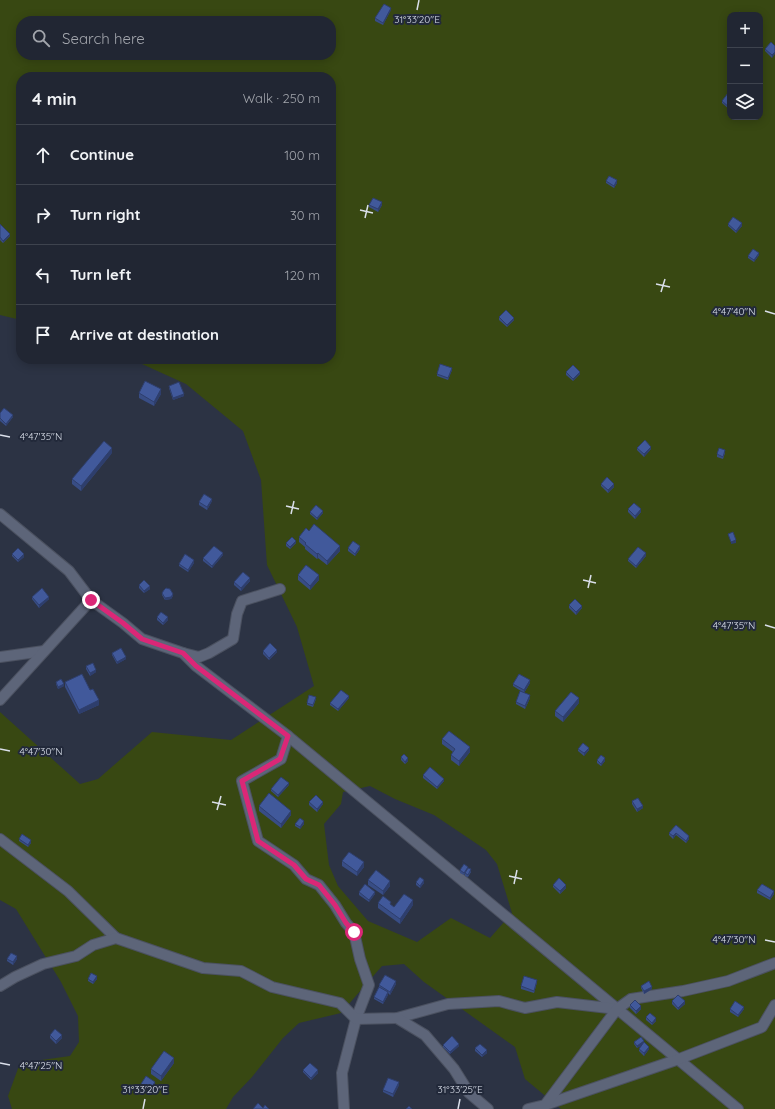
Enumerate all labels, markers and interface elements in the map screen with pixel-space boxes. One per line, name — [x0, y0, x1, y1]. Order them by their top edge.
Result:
map controls — [727, 12, 763, 120]
button: + — [727, 12, 763, 48]
text: 31°33'20"E — [394, 13, 440, 26]
search box — [16, 16, 336, 60]
icon: search — [30, 27, 52, 49]
text: Search here — [62, 29, 145, 48]
button: − — [727, 48, 763, 84]
button: layers — [727, 84, 763, 120]
text: 4 min — [32, 88, 77, 109]
text: Walk · 250 m — [243, 90, 320, 106]
icon: ahead — [32, 144, 54, 166]
text: Continue — [70, 145, 134, 164]
text: 100 m — [284, 147, 320, 163]
icon: right — [32, 204, 54, 226]
text: Turn right — [70, 205, 141, 224]
text: 30 m — [290, 207, 320, 223]
icon: left — [32, 264, 54, 286]
text: Turn left — [70, 265, 132, 284]
text: 120 m — [285, 267, 320, 283]
text: 4°47'40"N — [713, 305, 755, 318]
icon: arrive — [32, 324, 54, 346]
text: Arrive at destination — [70, 325, 219, 344]
text: 4°47'35"N — [20, 430, 62, 443]
route end — [82, 591, 100, 609]
text: 4°47'35"N — [713, 619, 755, 632]
text: 4°47'30"N — [20, 745, 62, 758]
route start — [345, 923, 363, 941]
text: 4°47'30"N — [713, 933, 755, 946]
text: 4°47'25"N — [20, 1059, 62, 1072]
text: 31°33'20"E — [122, 1083, 168, 1096]
text: 31°33'25"E — [437, 1083, 483, 1096]

